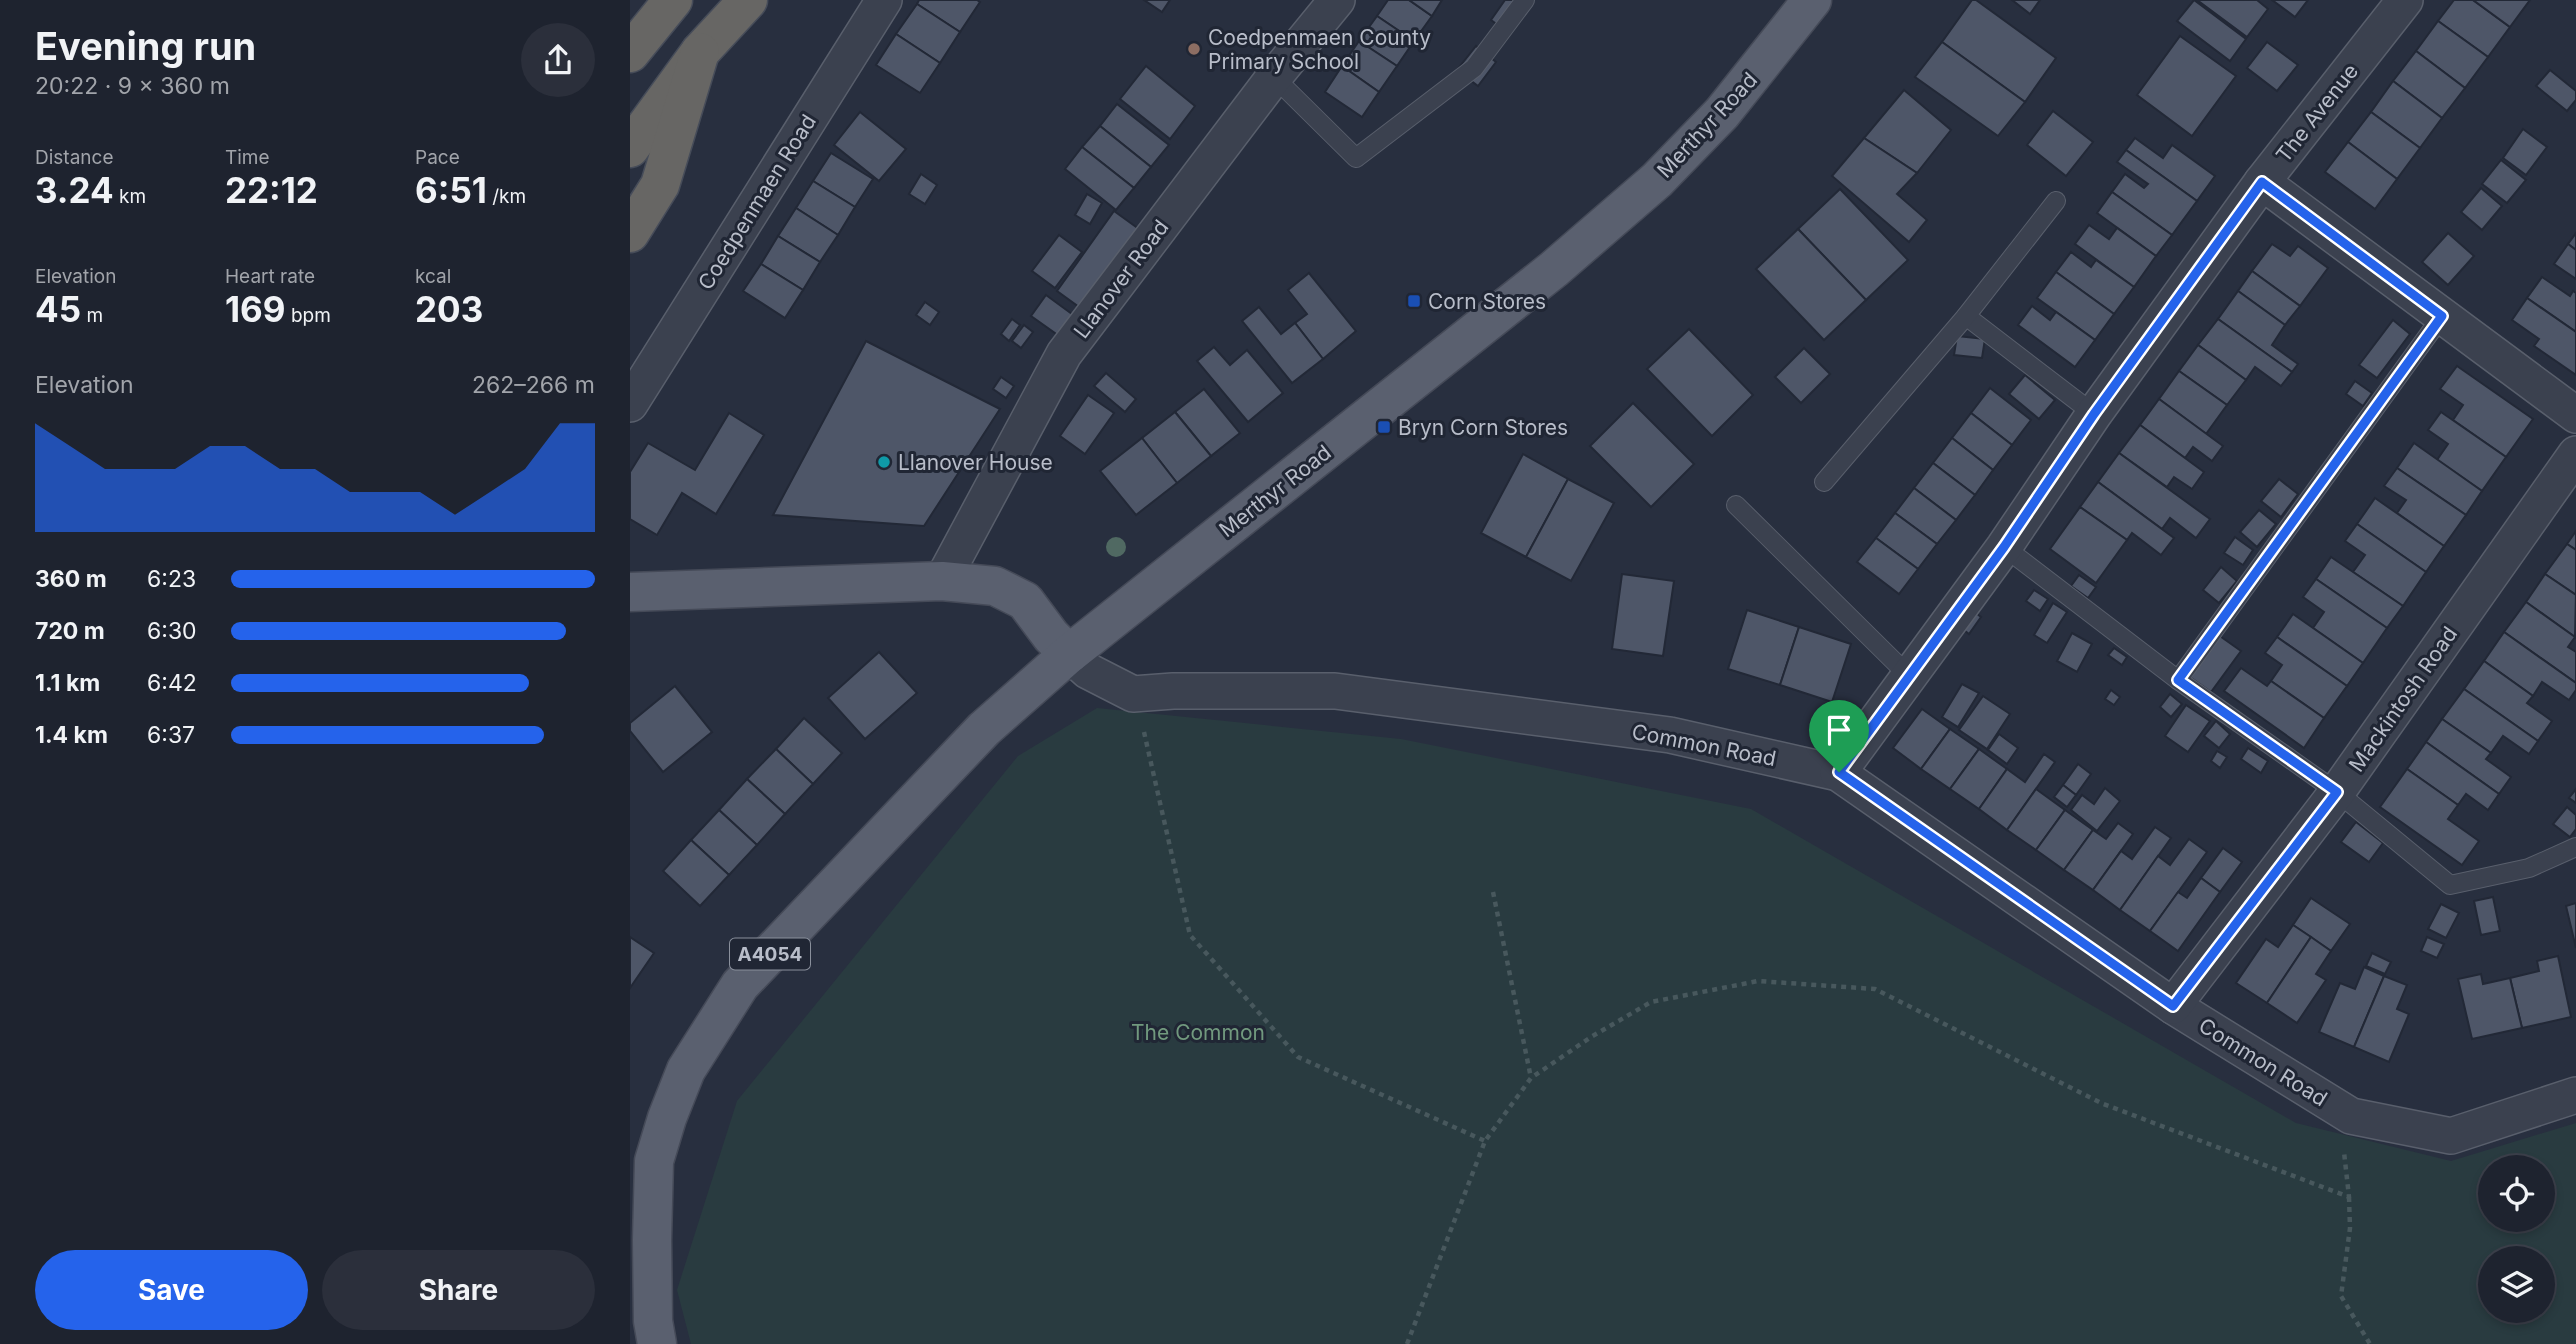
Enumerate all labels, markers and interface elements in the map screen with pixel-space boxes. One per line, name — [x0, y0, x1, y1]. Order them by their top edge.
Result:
text: Evening run — [35, 23, 256, 69]
button: share — [521, 23, 595, 97]
place label: Coedpenmaen County Primary School — [1208, 25, 1431, 74]
marker: Coedpenmaen County Primary School — [1186, 41, 1202, 57]
street label: The Avenue — [2271, 59, 2363, 167]
street label: Merthyr Road — [1652, 67, 1762, 183]
text: 20:22 · 9 × 360 m — [35, 72, 230, 100]
street label: Coedpenmaen Road — [693, 110, 821, 294]
text: Distance — [35, 146, 113, 169]
text: Time — [225, 146, 270, 169]
text: Pace — [415, 146, 460, 169]
text: 3.24 — [35, 169, 114, 211]
text: 22:12 — [225, 169, 318, 211]
text: 6:51 — [415, 169, 487, 211]
text: km — [114, 185, 146, 208]
text: /km — [487, 185, 526, 208]
street label: Llanover Road — [1068, 215, 1174, 343]
text: Elevation — [35, 265, 116, 288]
text: Heart rate — [225, 265, 315, 288]
text: kcal — [415, 265, 451, 288]
text: 45 — [35, 288, 81, 330]
text: 169 — [225, 288, 286, 330]
text: 203 — [415, 288, 483, 330]
place label: Corn Stores — [1428, 289, 1546, 314]
marker: Corn Stores — [1406, 293, 1422, 309]
text: m — [81, 304, 103, 327]
text: bpm — [286, 304, 331, 327]
text: Elevation — [35, 371, 134, 399]
text: 262–266 m — [472, 371, 595, 399]
place label: Bryn Corn Stores — [1398, 415, 1568, 440]
marker: Bryn Corn Stores — [1376, 419, 1392, 435]
street label: Merthyr Road — [1214, 440, 1336, 542]
place label: Llanover House — [898, 450, 1053, 475]
marker: Llanover House — [876, 454, 892, 470]
text: 360 m — [35, 565, 107, 593]
text: 6:23 — [147, 565, 196, 593]
text: 720 m — [35, 617, 105, 645]
text: 6:30 — [147, 617, 197, 645]
street label: Mackintosh Road — [2344, 622, 2462, 776]
text: 1.1 km — [35, 669, 100, 697]
text: 6:42 — [147, 669, 197, 697]
pin — [1809, 700, 1869, 772]
icon: arrive — [1820, 711, 1858, 749]
street label: Common Road — [1630, 719, 1778, 771]
text: 1.4 km — [35, 721, 108, 749]
text: 6:37 — [147, 721, 195, 749]
road number: A4054 — [730, 938, 810, 970]
street label: Common Road — [2194, 1013, 2332, 1111]
park label: The Common — [1131, 1020, 1265, 1045]
map controls — [2478, 1155, 2555, 1323]
button: locate — [2478, 1155, 2555, 1232]
button: layers — [2478, 1246, 2555, 1323]
button: Save — [35, 1250, 308, 1330]
button: Share — [322, 1250, 595, 1330]

